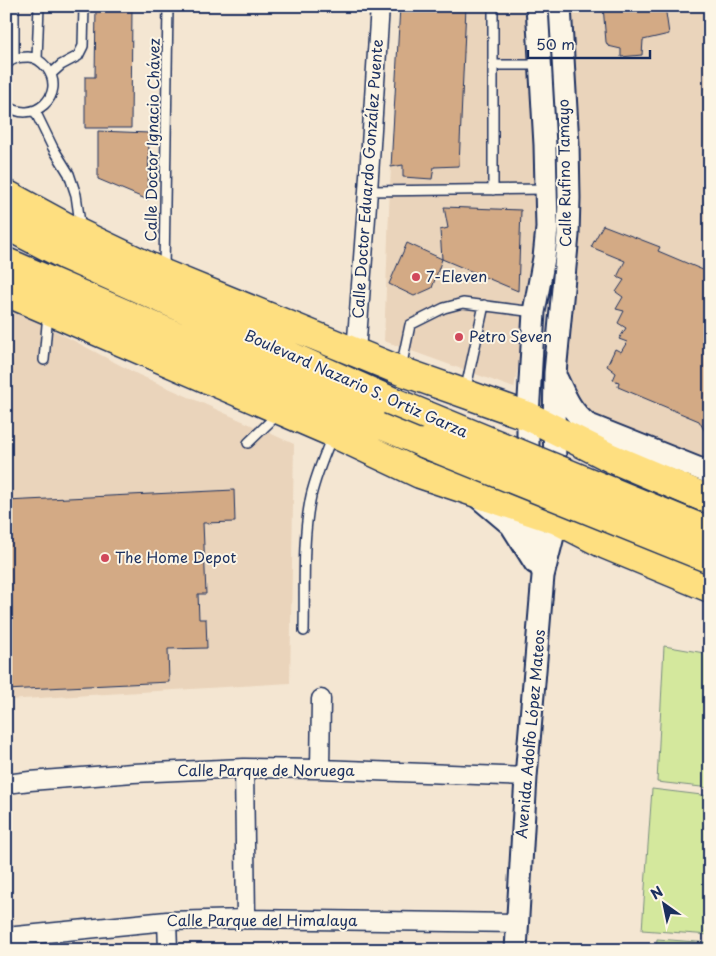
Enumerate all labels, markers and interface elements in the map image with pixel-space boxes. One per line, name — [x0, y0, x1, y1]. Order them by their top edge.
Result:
scale bar — [528, 28, 651, 60]
text: 50 m — [536, 32, 575, 55]
street label: Calle Doctor Ignacio Chávez — [138, 38, 165, 242]
street label: Calle Doctor Eduardo González Puente — [345, 38, 388, 319]
street label: Calle Rufino Tamayo — [551, 99, 576, 247]
place label: 7-Eleven — [426, 264, 487, 287]
marker: 7-Eleven — [410, 271, 422, 283]
street label: Boulevard Nazario S. Ortiz Garza — [241, 323, 472, 443]
place label: Petro Seven — [469, 324, 552, 347]
marker: Petro Seven — [453, 331, 465, 343]
place label: The Home Depot — [115, 545, 236, 568]
marker: The Home Depot — [99, 552, 111, 564]
street label: Avenida Adolfo López Mateos — [509, 628, 550, 839]
street label: Calle Parque de Noruega — [177, 758, 355, 781]
north arrow — [638, 878, 688, 928]
text: N — [646, 881, 667, 905]
street label: Calle Parque del Himalaya — [167, 908, 358, 931]

